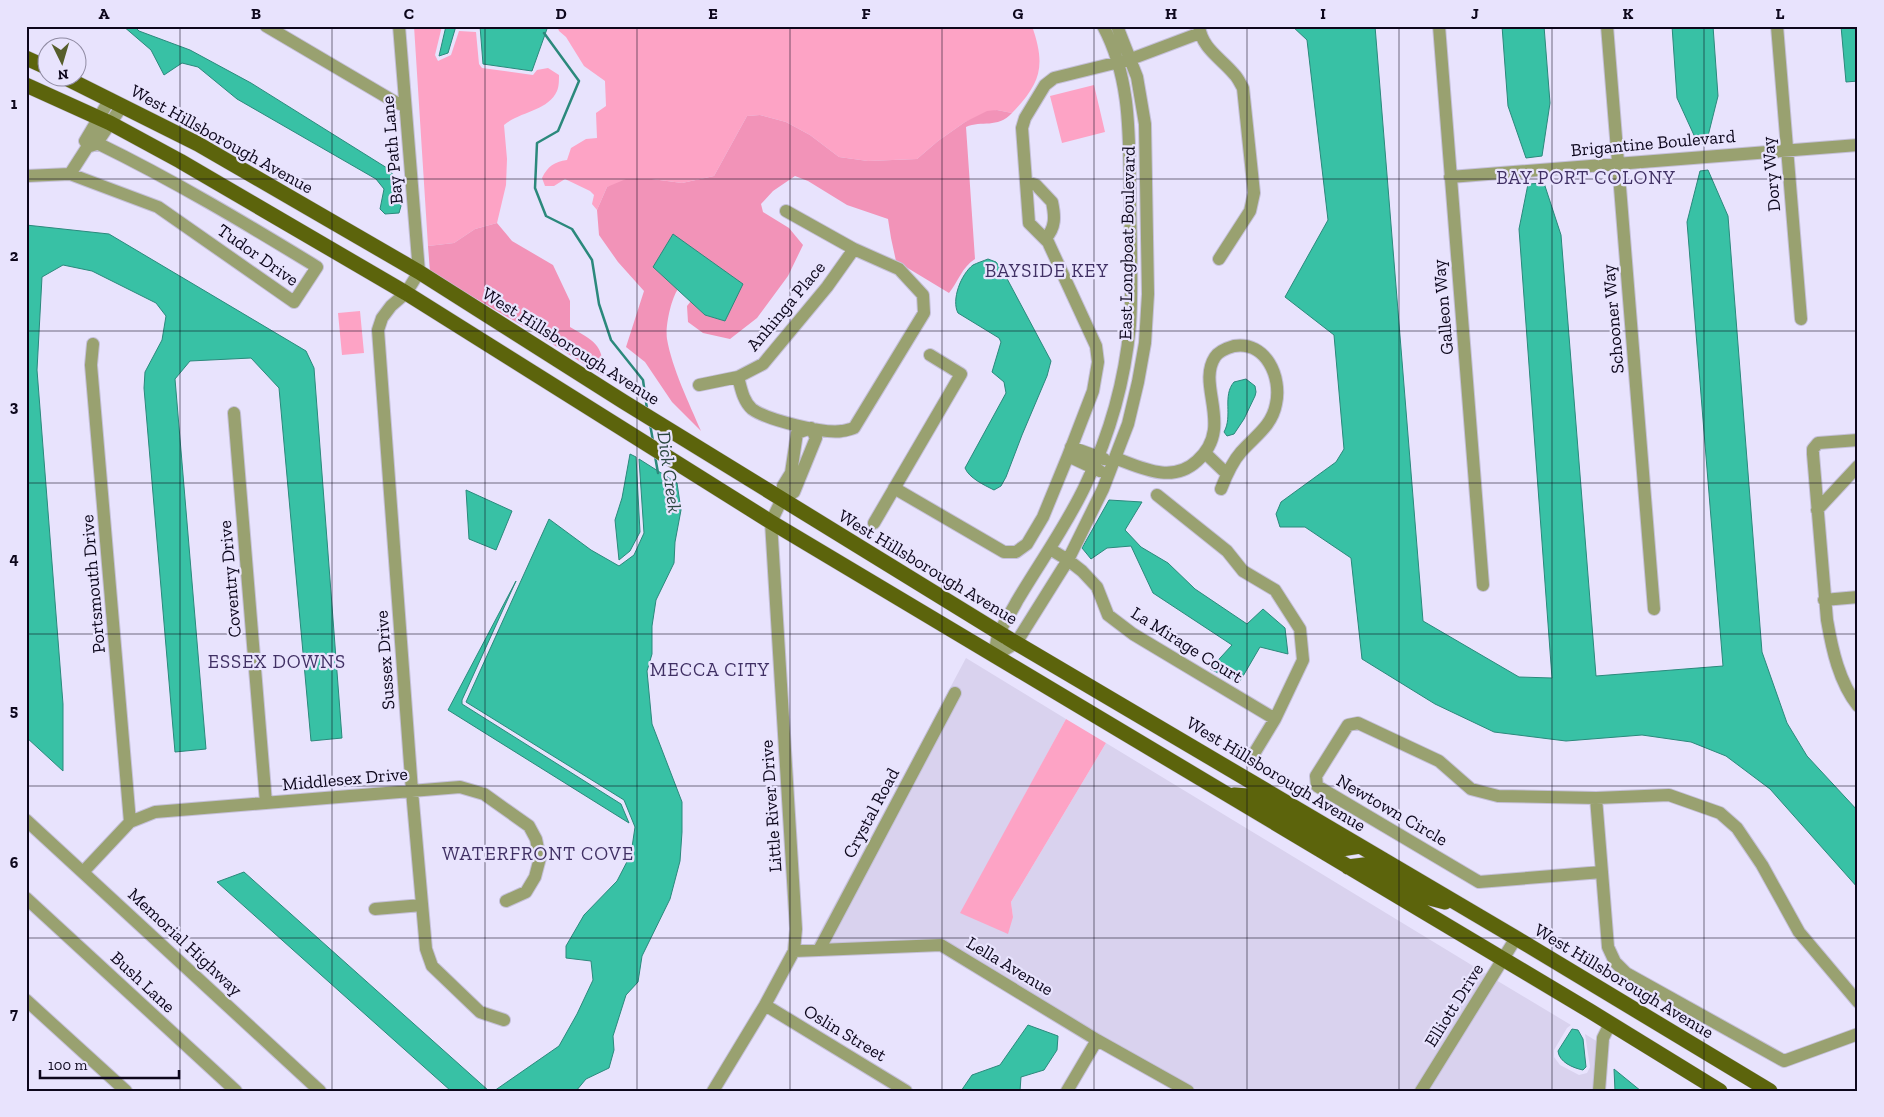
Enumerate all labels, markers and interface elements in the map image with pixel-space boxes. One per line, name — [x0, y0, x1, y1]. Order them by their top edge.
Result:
text: A — [99, 4, 110, 23]
text: B — [251, 4, 261, 23]
text: C — [404, 4, 414, 23]
text: D — [555, 4, 567, 23]
text: E — [708, 4, 718, 23]
text: F — [861, 4, 871, 23]
text: G — [1013, 4, 1024, 23]
text: H — [1165, 4, 1177, 23]
text: I — [1320, 4, 1326, 23]
text: J — [1471, 4, 1479, 23]
text: K — [1623, 4, 1634, 23]
text: L — [1776, 4, 1785, 23]
north arrow — [38, 38, 88, 88]
text: N — [57, 66, 69, 83]
street label: West Hillsborough Avenue — [127, 80, 317, 198]
text: 1 — [11, 94, 18, 113]
street label: Bay Path Lane — [376, 95, 408, 205]
street label: Brigantine Boulevard — [1570, 125, 1736, 161]
street label: Dory Way — [1757, 135, 1785, 212]
street label: East Longboat Boulevard — [1114, 146, 1140, 340]
district label: BAY PORT COLONY — [1496, 166, 1676, 189]
street label: Tudor Drive — [213, 219, 303, 291]
text: 2 — [10, 246, 19, 265]
street label: Anhinga Place — [742, 257, 830, 355]
street label: Galleon Way — [1428, 258, 1458, 356]
district label: BAYSIDE KEY — [985, 259, 1109, 282]
street label: Schooner Way — [1597, 263, 1629, 375]
street label: West Hillsborough Avenue — [478, 282, 664, 410]
text: 3 — [10, 397, 19, 416]
water label: Dick Creek — [652, 430, 687, 514]
street label: West Hillsborough Avenue — [834, 505, 1022, 629]
street label: Portsmouth Drive — [76, 514, 110, 654]
street label: Coventry Drive — [214, 519, 246, 639]
text: 4 — [9, 549, 19, 568]
street label: La Mirage Court — [1127, 602, 1247, 688]
street label: Sussex Drive — [371, 610, 399, 710]
district label: ESSEX DOWNS — [208, 650, 346, 673]
district label: MECCA CITY — [650, 658, 770, 681]
text: 5 — [10, 701, 18, 720]
street label: West Hillsborough Avenue — [1182, 712, 1370, 836]
street label: Little River Drive — [755, 739, 787, 873]
street label: Middlesex Drive — [281, 763, 409, 795]
street label: Crystal Road — [838, 764, 904, 862]
street label: Newtown Circle — [1333, 769, 1451, 851]
district label: WATERFRONT COVE — [442, 842, 634, 865]
text: 6 — [10, 853, 19, 872]
street label: Memorial Highway — [123, 883, 247, 1001]
street label: West Hillsborough Avenue — [1530, 919, 1718, 1043]
street label: Lella Avenue — [963, 932, 1057, 1000]
street label: Bush Lane — [106, 947, 180, 1017]
street label: Elliott Drive — [1420, 959, 1488, 1051]
street label: Oslin Street — [800, 1000, 891, 1066]
text: 7 — [10, 1004, 18, 1023]
scale bar — [40, 1047, 179, 1079]
text: 100 m — [48, 1056, 87, 1074]

